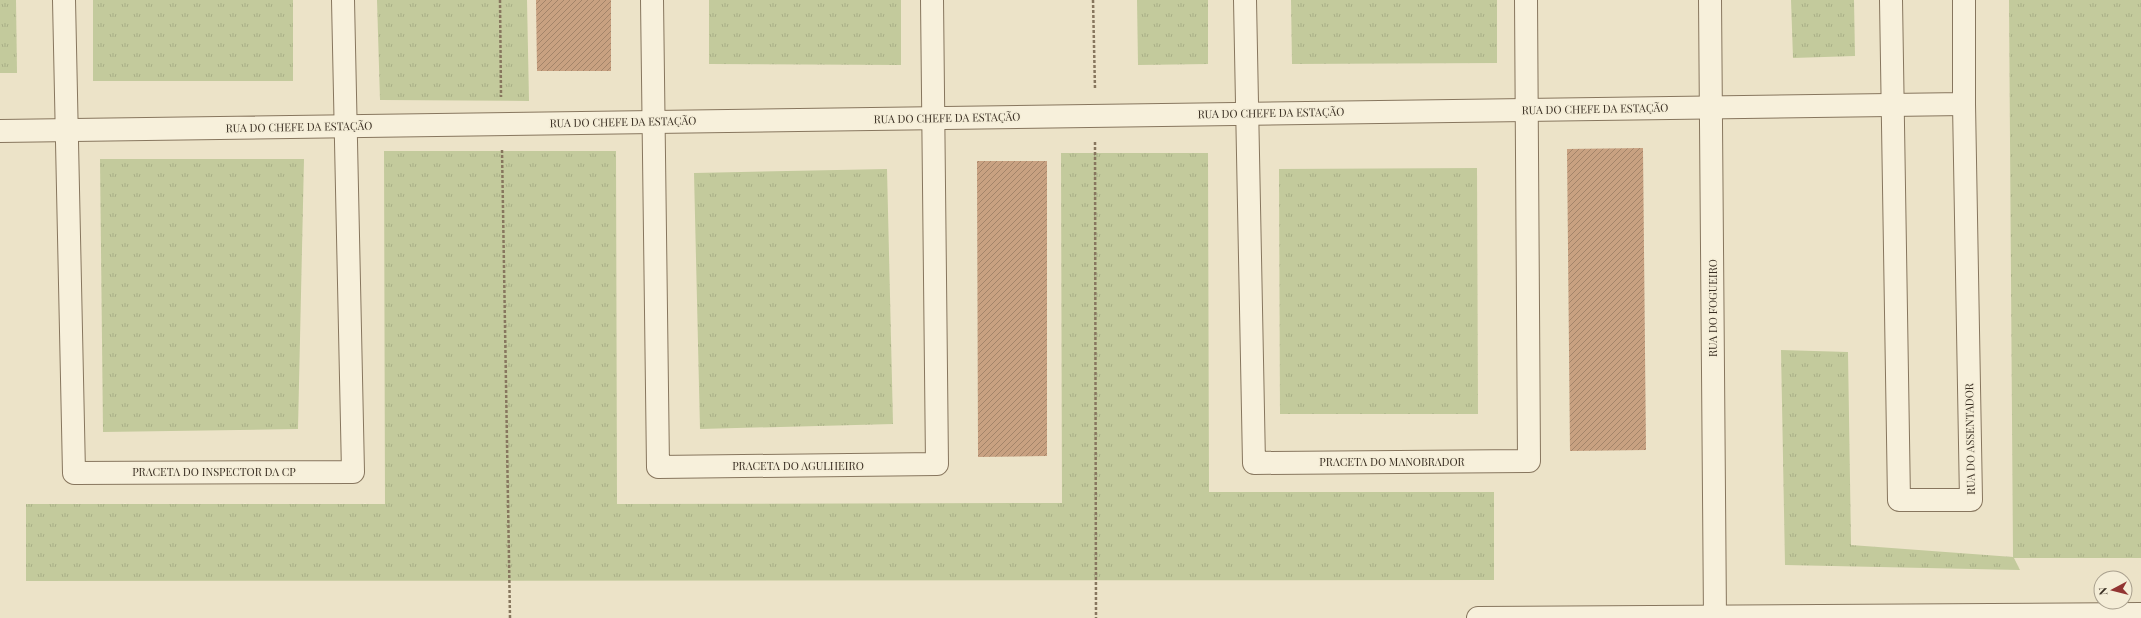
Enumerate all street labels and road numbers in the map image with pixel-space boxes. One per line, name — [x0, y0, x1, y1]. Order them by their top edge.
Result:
street label: RUA DO CHEFE DA ESTAÇÃO — [1521, 100, 1668, 117]
street label: RUA DO CHEFE DA ESTAÇÃO — [1197, 104, 1344, 121]
street label: RUA DO CHEFE DA ESTAÇÃO — [873, 109, 1020, 126]
street label: RUA DO CHEFE DA ESTAÇÃO — [549, 113, 696, 130]
street label: RUA DO CHEFE DA ESTAÇÃO — [225, 118, 372, 135]
street label: RUA DO FOGUEIRO — [1705, 259, 1720, 357]
street label: RUA DO ASSENTADOR — [1961, 382, 1978, 495]
street label: PRACETA DO MANOBRADOR — [1319, 454, 1466, 469]
street label: PRACETA DO AGULHEIRO — [732, 458, 864, 473]
street label: PRACETA DO INSPECTOR DA CP — [132, 464, 296, 479]

